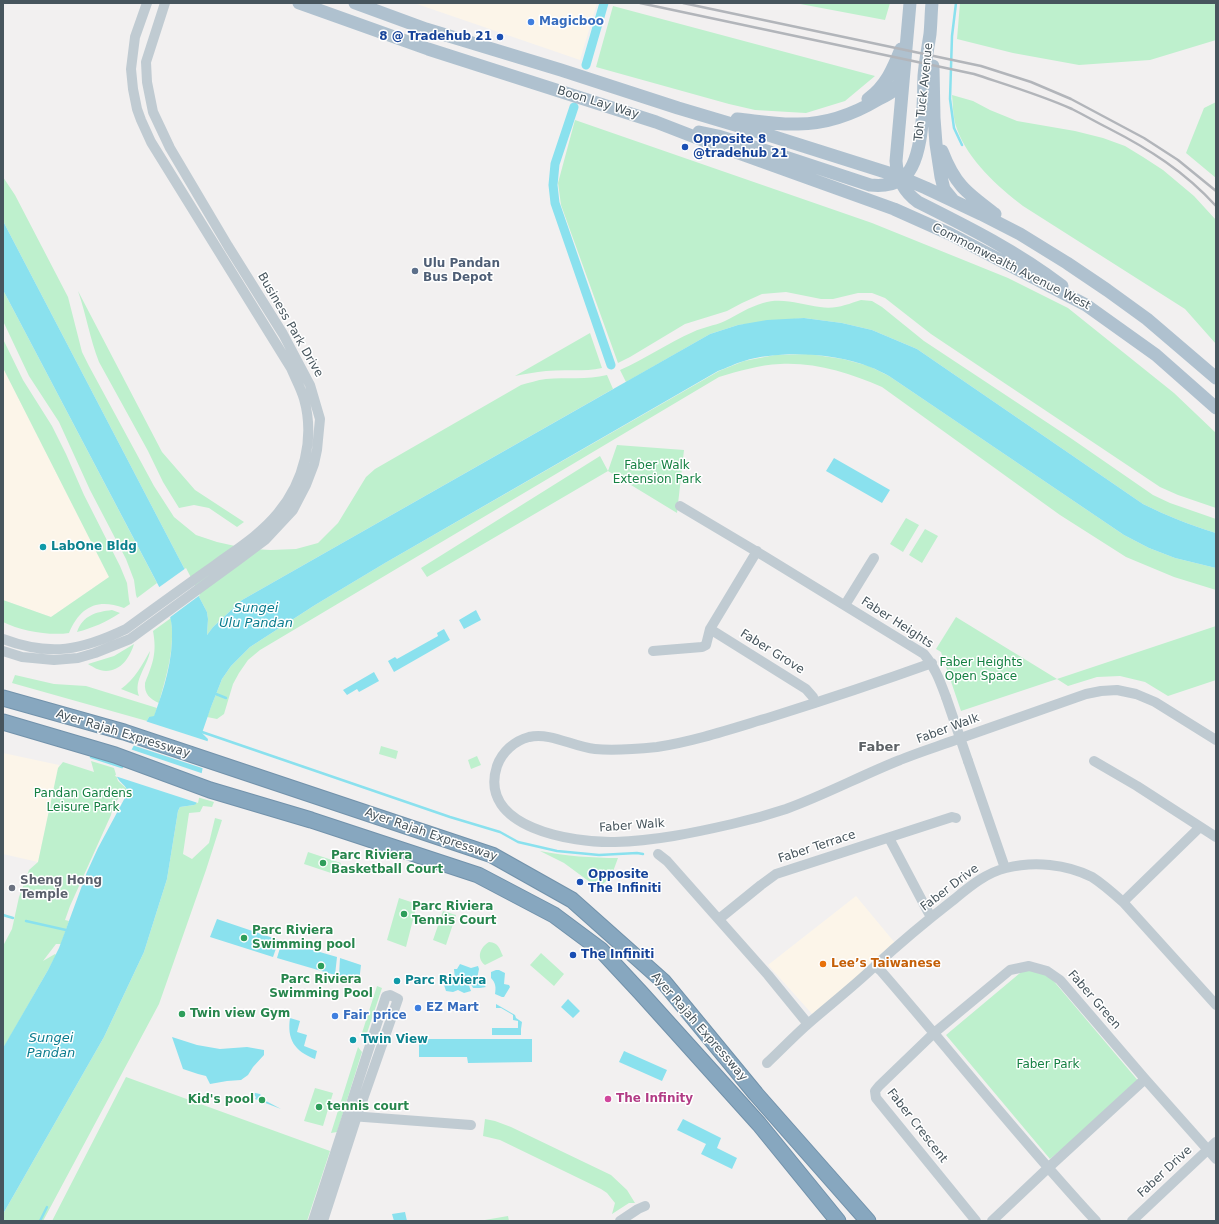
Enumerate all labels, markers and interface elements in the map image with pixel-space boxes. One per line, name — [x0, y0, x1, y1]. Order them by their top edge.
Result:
place label: Magicboo — [539, 15, 604, 29]
marker: Magicboo — [526, 17, 536, 27]
place label: 8 @ Tradehub 21 — [379, 30, 492, 44]
marker: 8 @ Tradehub 21 — [495, 32, 505, 42]
street label: Toh Tuck Avenue — [912, 42, 936, 142]
street label: Boon Lay Way — [555, 84, 641, 122]
place label: Opposite 8 @tradehub 21 — [693, 133, 788, 161]
marker: Opposite 8 @tradehub 21 — [680, 142, 690, 152]
street label: Commonwealth Avenue West — [929, 221, 1093, 313]
place label: Ulu Pandan Bus Depot — [423, 257, 500, 285]
marker: Ulu Pandan Bus Depot — [410, 266, 420, 276]
street label: Business Park Drive — [254, 270, 326, 380]
park label: Faber Walk Extension Park — [613, 459, 701, 487]
place label: LabOne Bldg — [51, 540, 137, 554]
marker: LabOne Bldg — [38, 542, 48, 552]
street label: Faber Heights — [858, 594, 936, 652]
water label: Sungei Ulu Pandan — [219, 601, 293, 632]
street label: Faber Grove — [737, 627, 807, 677]
park label: Faber Heights Open Space — [940, 656, 1022, 684]
street label: Ayer Rajah Expressway — [54, 707, 192, 761]
street label: Faber Walk — [915, 711, 981, 747]
district label: Faber — [858, 740, 900, 756]
park label: Pandan Gardens Leisure Park — [34, 787, 132, 815]
street label: Ayer Rajah Expressway — [363, 806, 499, 864]
street label: Faber Walk — [599, 817, 665, 835]
street label: Faber Terrace — [776, 828, 858, 866]
place label: Parc Riviera Basketball Court — [331, 849, 443, 877]
marker: Parc Riviera Basketball Court — [318, 858, 328, 868]
street label: Faber Drive — [918, 862, 982, 914]
place label: Opposite The Infiniti — [588, 868, 661, 896]
place label: Sheng Hong Temple — [20, 874, 102, 902]
marker: Opposite The Infiniti — [575, 877, 585, 887]
marker: Sheng Hong Temple — [7, 883, 17, 893]
place label: Parc Riviera Tennis Court — [412, 900, 496, 928]
marker: Parc Riviera Tennis Court — [399, 909, 409, 919]
place label: Parc Riviera Swimming pool — [252, 924, 355, 952]
marker: Parc Riviera Swimming pool — [239, 933, 249, 943]
place label: The Infiniti — [581, 948, 654, 962]
marker: The Infiniti — [568, 950, 578, 960]
place label: Lee’s Taiwanese — [831, 957, 941, 971]
marker: Lee’s Taiwanese — [818, 959, 828, 969]
marker: Parc Riviera Swimming Pool — [316, 961, 326, 971]
street label: Faber Green — [1065, 968, 1123, 1032]
street label: Ayer Rajah Expressway — [648, 970, 750, 1084]
place label: Parc Riviera Swimming Pool — [269, 973, 373, 1001]
place label: Parc Riviera — [405, 974, 486, 988]
marker: Parc Riviera — [392, 976, 402, 986]
place label: EZ Mart — [426, 1001, 479, 1015]
marker: EZ Mart — [413, 1003, 423, 1013]
place label: Twin view Gym — [190, 1007, 290, 1021]
marker: Twin view Gym — [177, 1009, 187, 1019]
place label: Fair price — [343, 1009, 407, 1023]
marker: Fair price — [330, 1011, 340, 1021]
water label: Sungei Pandan — [27, 1031, 75, 1062]
place label: Twin View — [361, 1033, 428, 1047]
marker: Twin View — [348, 1035, 358, 1045]
park label: Faber Park — [1017, 1058, 1079, 1072]
street label: Faber Crescent — [884, 1086, 950, 1166]
place label: The Infinity — [616, 1092, 693, 1106]
place label: Kid's pool — [188, 1093, 254, 1107]
marker: The Infinity — [603, 1094, 613, 1104]
marker: Kid's pool — [257, 1095, 267, 1105]
place label: tennis court — [327, 1100, 409, 1114]
marker: tennis court — [314, 1102, 324, 1112]
street label: Faber Drive — [1135, 1143, 1195, 1201]

